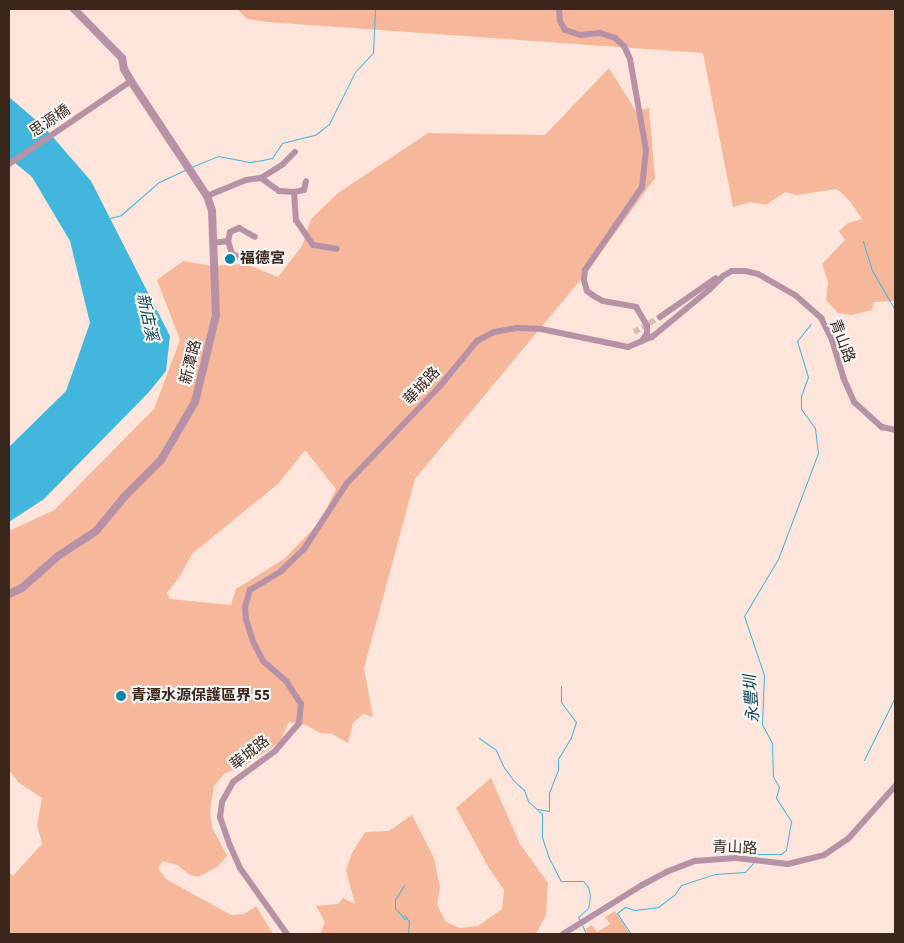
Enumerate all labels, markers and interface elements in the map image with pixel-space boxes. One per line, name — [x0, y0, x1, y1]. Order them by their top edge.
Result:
street label: 思源橋 — [26, 101, 74, 141]
place label: 福德宮 — [240, 250, 285, 268]
marker: 福德宮 — [224, 253, 236, 265]
water label: 新店溪 — [133, 292, 161, 342]
street label: 青山路 — [826, 317, 858, 365]
street label: 新潭路 — [177, 338, 205, 386]
street label: 華城路 — [400, 363, 444, 409]
water label: 永豐圳 — [741, 674, 763, 724]
place label: 青潭水源保護區界 55 — [131, 687, 270, 705]
marker: 青潭水源保護區界 55 — [115, 690, 127, 702]
street label: 華城路 — [227, 732, 273, 774]
street label: 青山路 — [712, 838, 758, 858]

